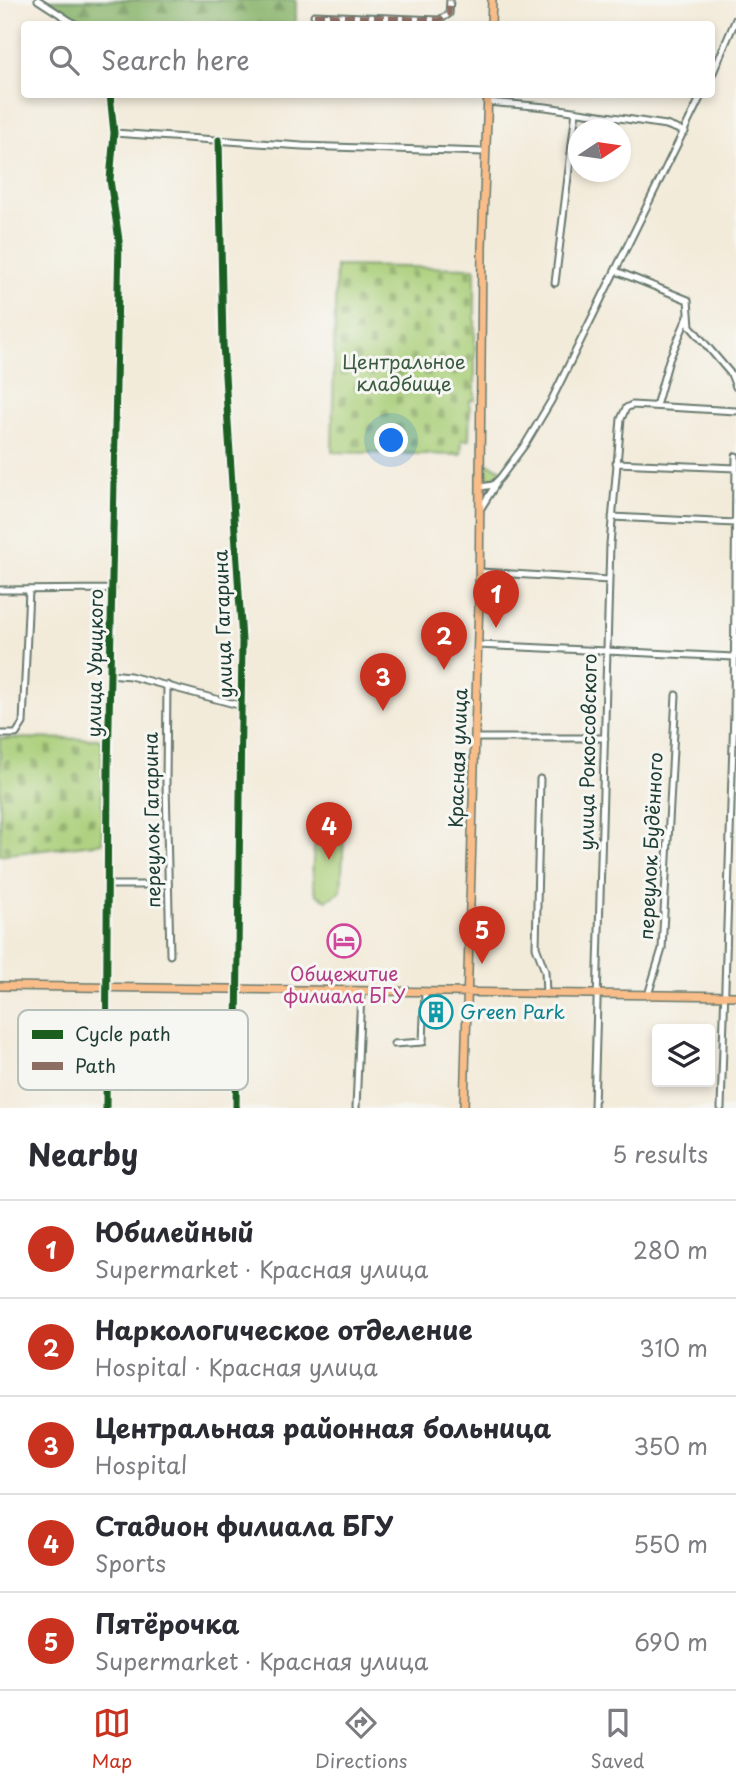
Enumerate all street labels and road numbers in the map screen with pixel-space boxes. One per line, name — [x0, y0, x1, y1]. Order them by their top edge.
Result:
street label: улица Гагарина — [205, 549, 239, 699]
street label: улица Урицкого — [79, 588, 109, 738]
street label: улица Рокоссовского — [571, 653, 603, 851]
street label: Красная улица — [441, 688, 473, 828]
street label: переулок Гагарина — [135, 732, 167, 908]
street label: переулок Будённого — [631, 751, 669, 941]

